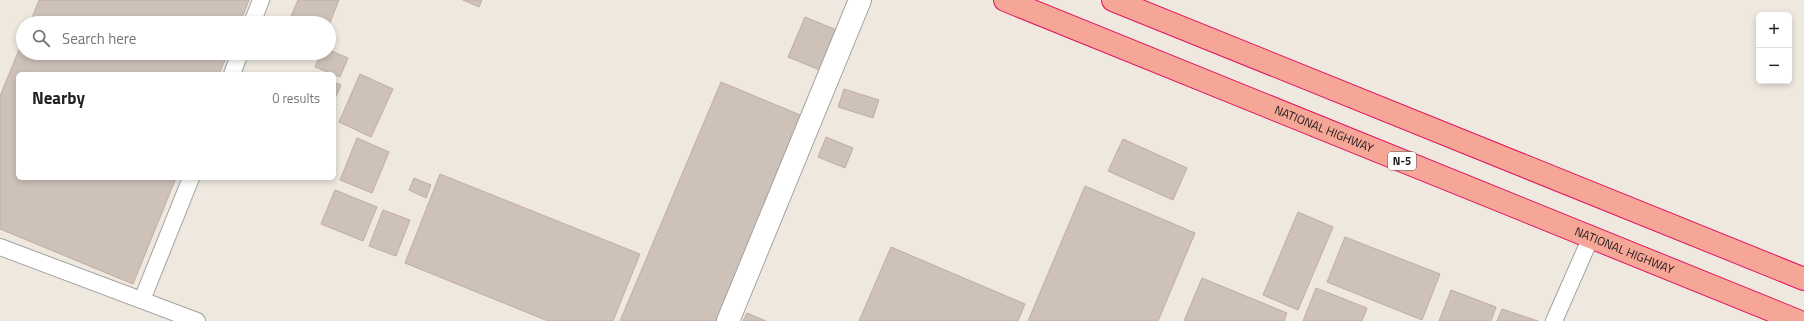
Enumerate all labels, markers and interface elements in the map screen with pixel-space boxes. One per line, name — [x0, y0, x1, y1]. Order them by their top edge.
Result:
map controls — [1756, 12, 1792, 84]
button: + — [1756, 12, 1792, 48]
search box — [16, 16, 336, 60]
icon: search — [30, 27, 52, 49]
text: Search here — [62, 27, 136, 50]
button: − — [1756, 48, 1792, 84]
text: Nearby — [32, 85, 85, 111]
text: 0 results — [272, 88, 320, 108]
street label: NATIONAL HIGHWAY — [1272, 100, 1377, 157]
road number: N-5 — [1388, 152, 1416, 170]
street label: NATIONAL HIGHWAY — [1572, 222, 1677, 279]

